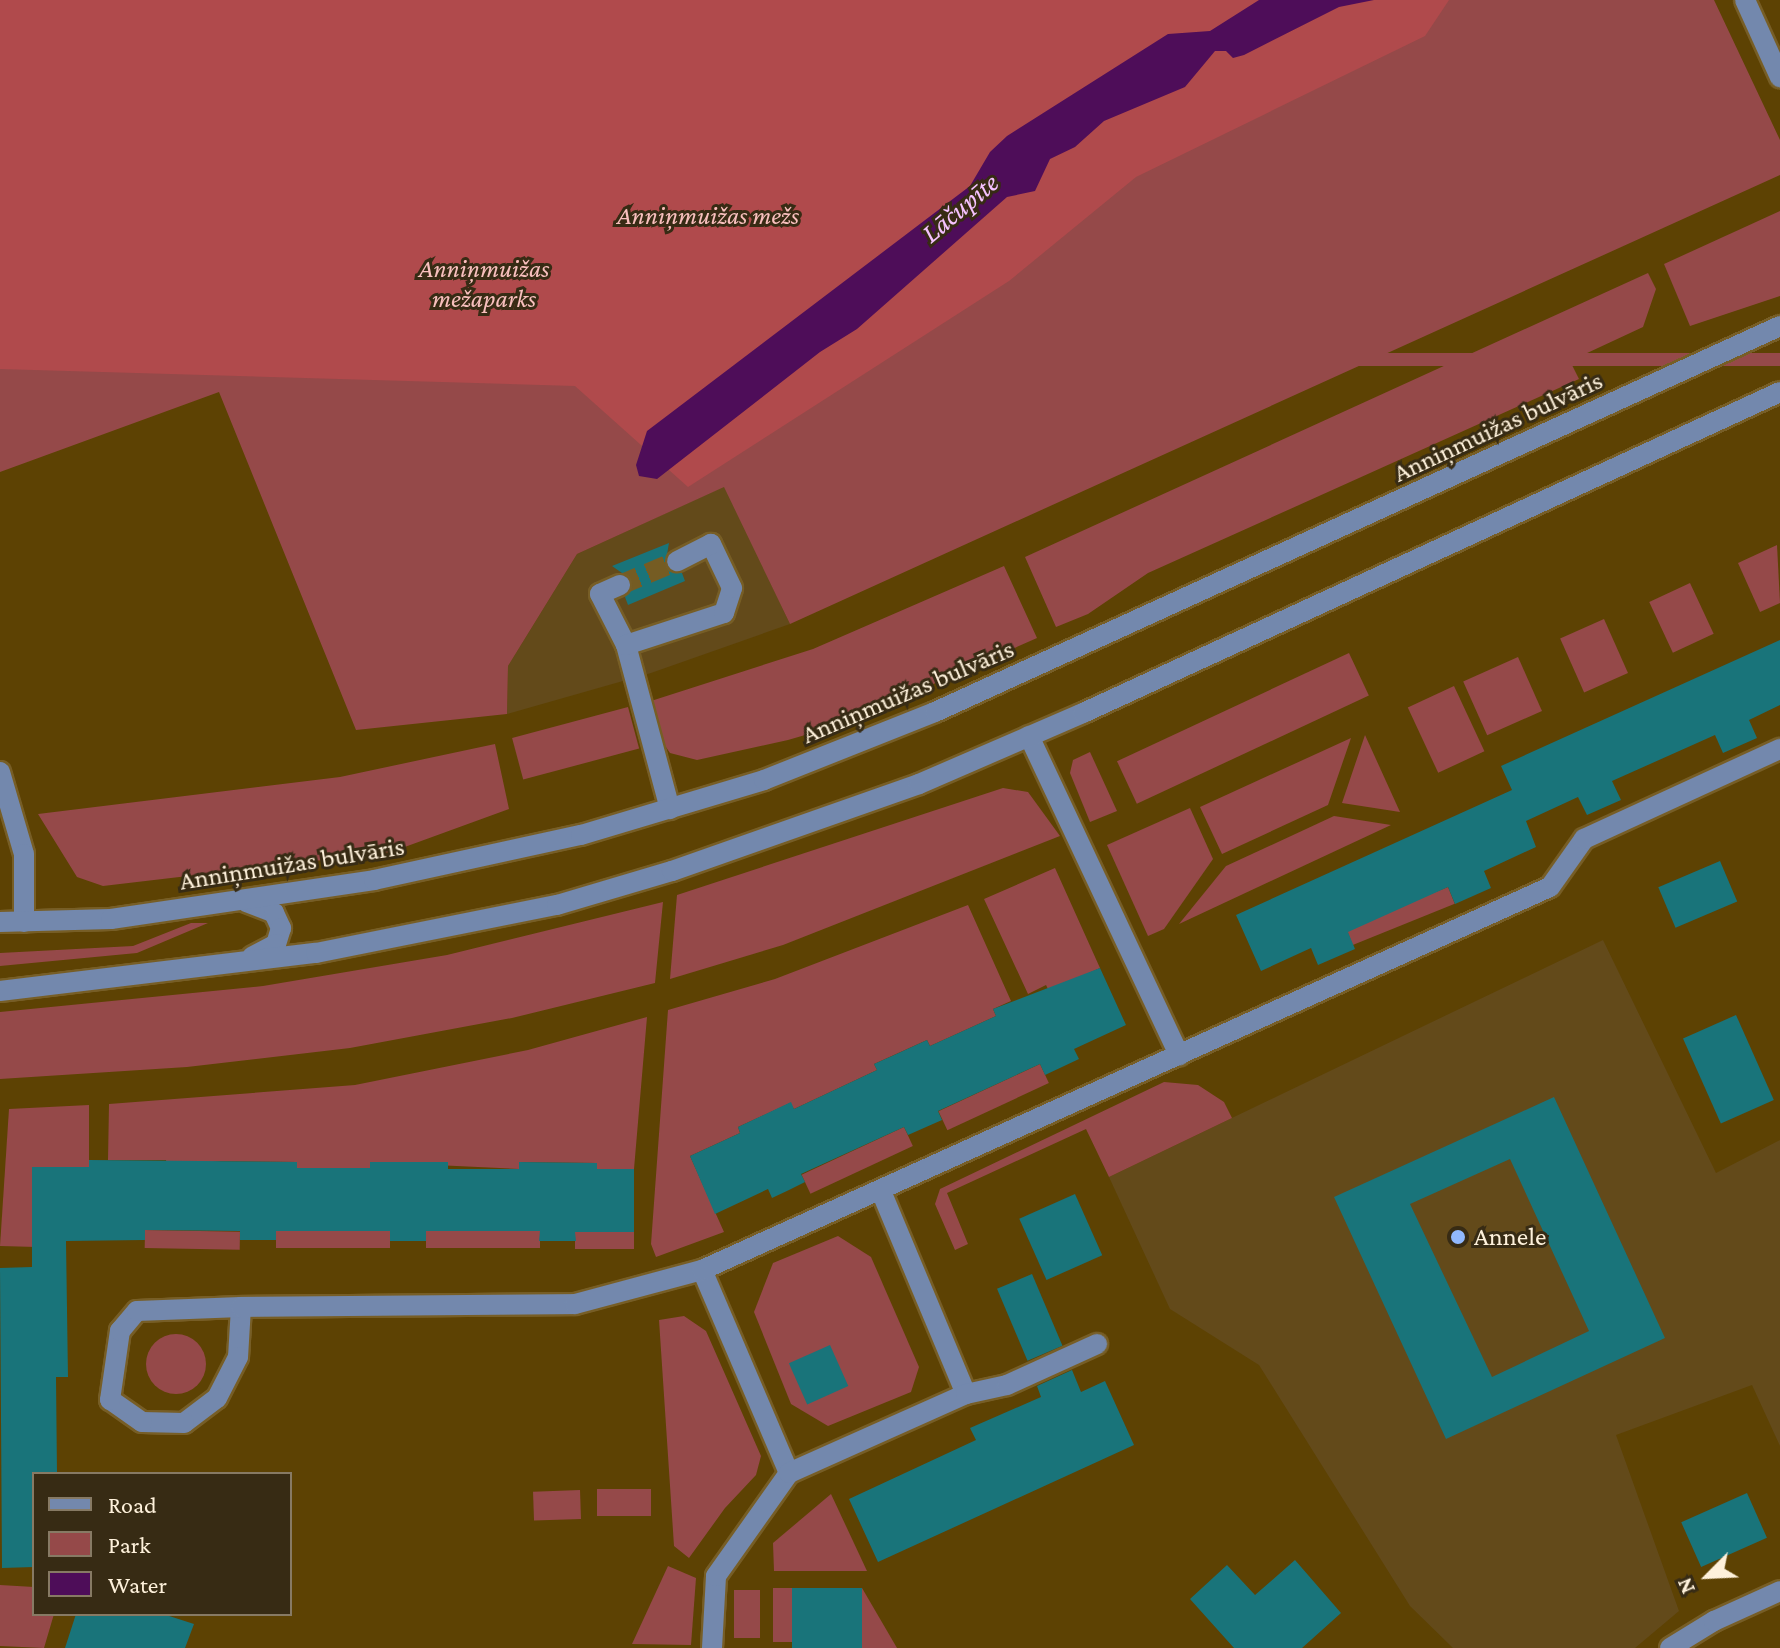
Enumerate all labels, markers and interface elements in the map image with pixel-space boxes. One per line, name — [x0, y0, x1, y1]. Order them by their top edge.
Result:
water label: Lāčupīte — [914, 166, 1006, 250]
park label: Anniņmuižas mežs — [617, 200, 799, 232]
park label: Anniņmuižas mežaparks — [419, 253, 549, 314]
street label: Anniņmuižas bulvāris — [1388, 365, 1608, 489]
street label: Anniņmuižas bulvāris — [797, 633, 1019, 751]
street label: Anniņmuižas bulvāris — [177, 831, 407, 897]
place label: Annele — [1474, 1221, 1546, 1253]
marker: Annele — [1449, 1228, 1467, 1246]
legend — [32, 1472, 292, 1616]
text: Road — [108, 1491, 157, 1518]
text: Park — [108, 1531, 151, 1558]
north arrow — [1668, 1536, 1748, 1616]
text: Water — [108, 1571, 167, 1598]
text: N — [1671, 1574, 1700, 1598]

